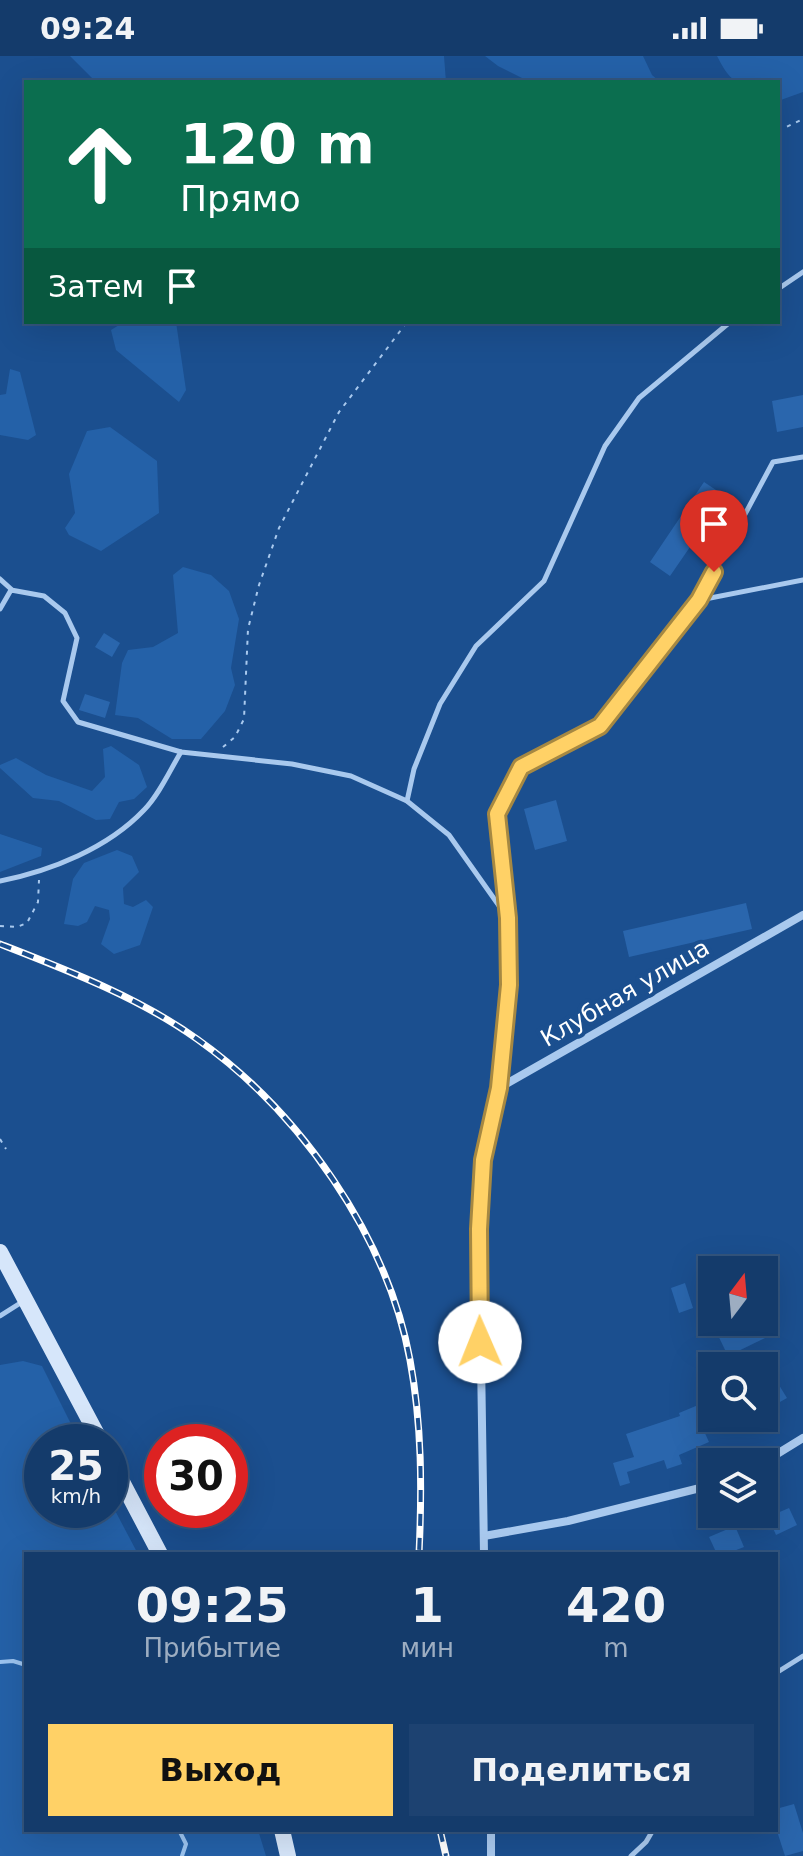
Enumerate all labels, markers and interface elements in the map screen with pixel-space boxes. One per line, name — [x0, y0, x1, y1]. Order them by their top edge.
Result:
text: 09:24 — [40, 11, 136, 46]
text: 120 m — [180, 111, 375, 176]
icon: ahead — [48, 112, 152, 216]
text: Прямо — [180, 178, 301, 219]
icon: arrive — [160, 264, 204, 308]
text: Затем — [48, 269, 144, 304]
pin — [680, 490, 748, 572]
icon: arrive — [692, 502, 736, 546]
street label: Клубная улица — [536, 933, 714, 1053]
north arrow — [698, 1256, 778, 1336]
map controls — [698, 1256, 778, 1528]
position arrow — [438, 1300, 522, 1384]
button: search — [698, 1352, 778, 1432]
speed limit sign: 30 — [144, 1424, 248, 1528]
text: 25 — [48, 1443, 104, 1489]
button: layers — [698, 1448, 778, 1528]
text: km/h — [51, 1484, 101, 1508]
text: 09:25 — [136, 1577, 289, 1633]
text: 1 — [411, 1577, 444, 1633]
text: 420 — [566, 1577, 666, 1633]
text: Прибытие — [143, 1633, 281, 1663]
text: мин — [401, 1633, 454, 1663]
text: m — [603, 1633, 629, 1663]
button: Выход — [48, 1724, 393, 1816]
button: Поделиться — [409, 1724, 754, 1816]

